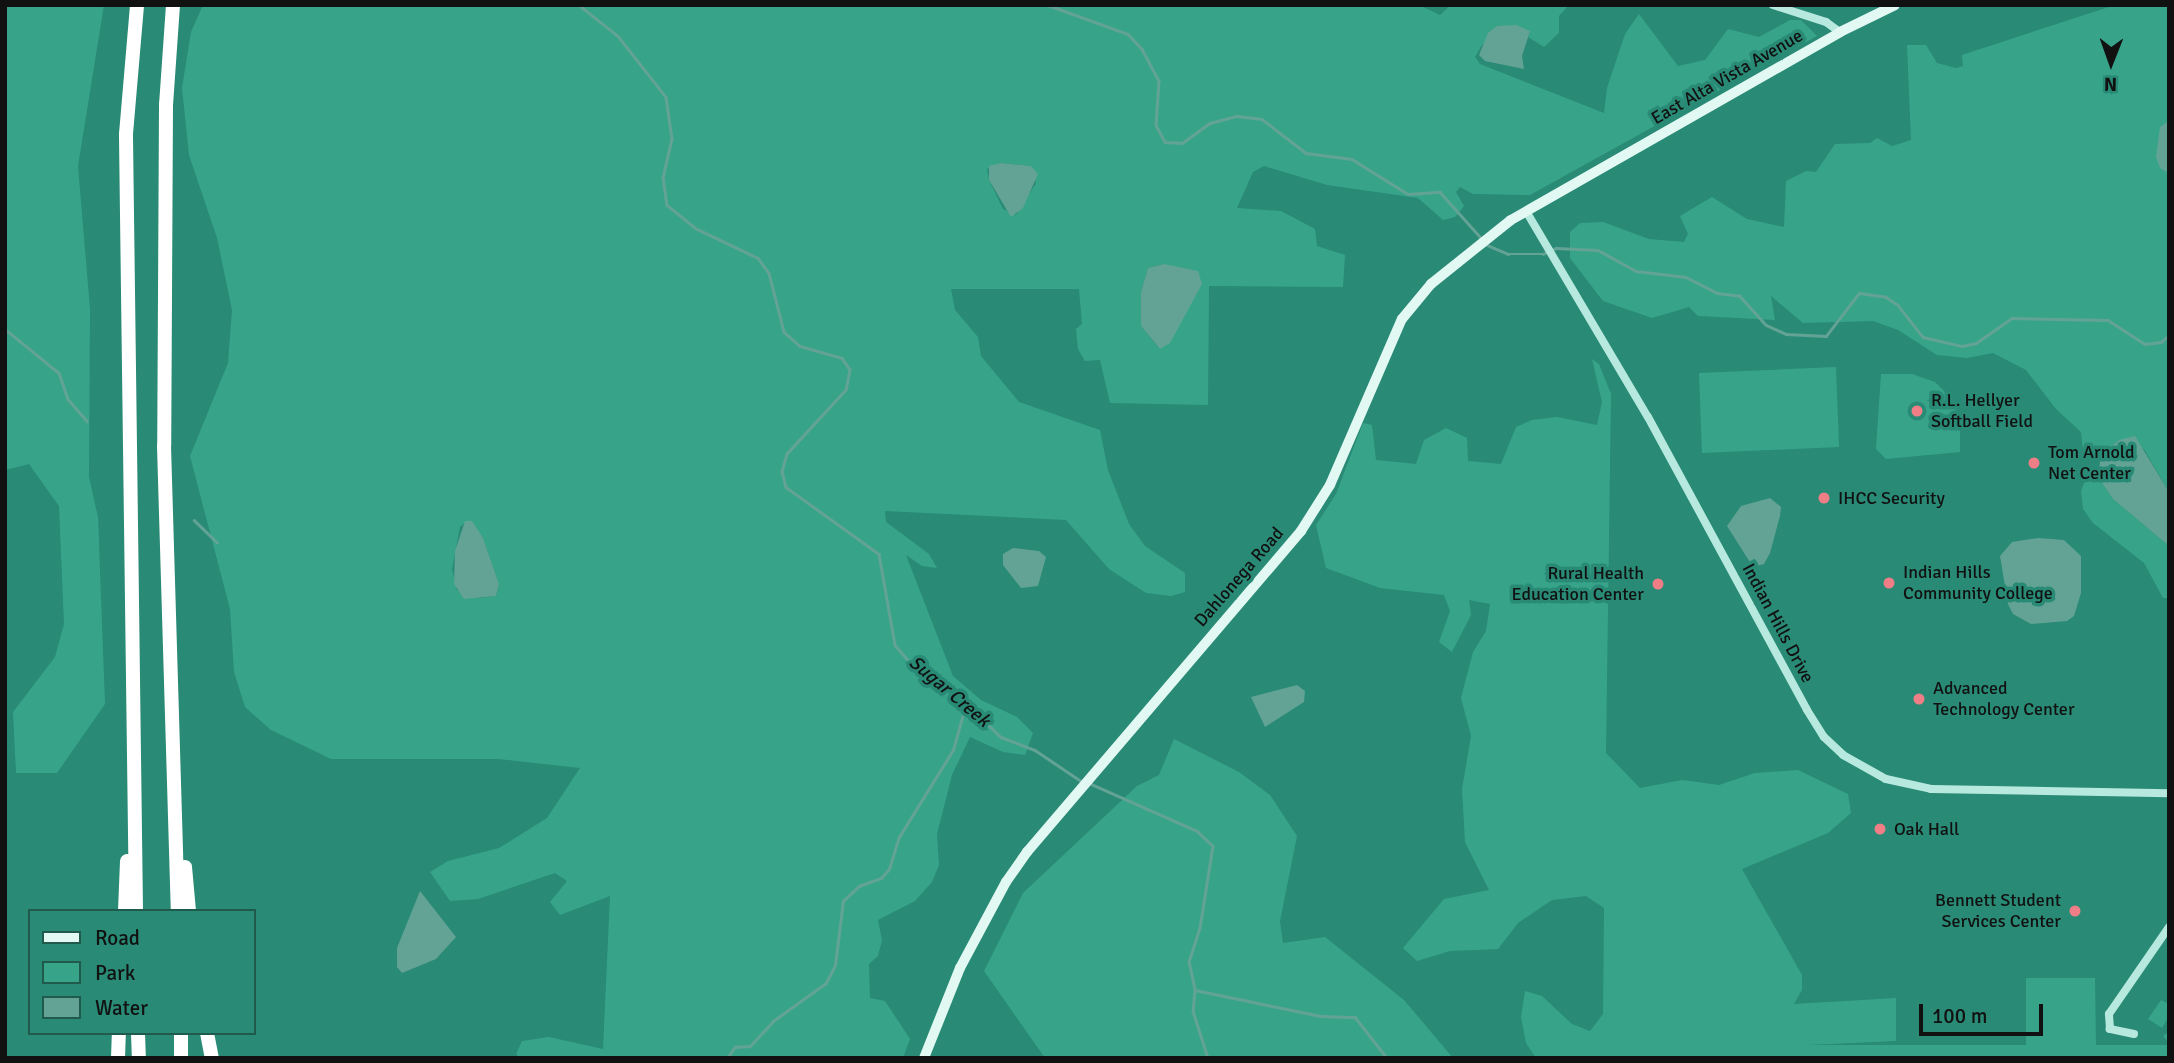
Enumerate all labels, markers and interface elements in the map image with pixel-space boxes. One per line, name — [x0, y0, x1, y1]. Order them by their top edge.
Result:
street label: East Alta Vista Avenue — [1647, 25, 1807, 129]
north arrow — [2076, 28, 2146, 98]
text: N — [2104, 72, 2117, 96]
place label: R.L. Hellyer Softball Field — [1931, 390, 2033, 432]
marker: R.L. Hellyer Softball Field — [1909, 403, 1925, 419]
place label: Tom Arnold Net Center — [2048, 442, 2135, 484]
marker: Tom Arnold Net Center — [2026, 455, 2042, 471]
place label: IHCC Security — [1838, 487, 1945, 509]
marker: IHCC Security — [1816, 490, 1832, 506]
street label: Dahlonega Road — [1190, 523, 1288, 631]
street label: Indian Hills Drive — [1738, 560, 1818, 686]
place label: Indian Hills Community College — [1903, 562, 2053, 604]
place label: Rural Health Education Center — [1511, 563, 1644, 606]
marker: Indian Hills Community College — [1881, 575, 1897, 591]
marker: Rural Health Education Center — [1650, 576, 1666, 592]
water label: Sugar Creek — [904, 652, 994, 732]
place label: Advanced Technology Center — [1933, 678, 2075, 720]
marker: Advanced Technology Center — [1911, 691, 1927, 707]
place label: Oak Hall — [1894, 818, 1959, 840]
marker: Oak Hall — [1872, 821, 1888, 837]
place label: Bennett Student Services Center — [1935, 890, 2061, 932]
marker: Bennett Student Services Center — [2067, 903, 2083, 919]
legend — [28, 909, 256, 1035]
text: Road — [95, 925, 140, 951]
text: Park — [95, 960, 135, 986]
scale bar — [1922, 990, 2046, 1034]
text: Water — [95, 995, 148, 1021]
text: 100 m — [1932, 1003, 1987, 1029]

